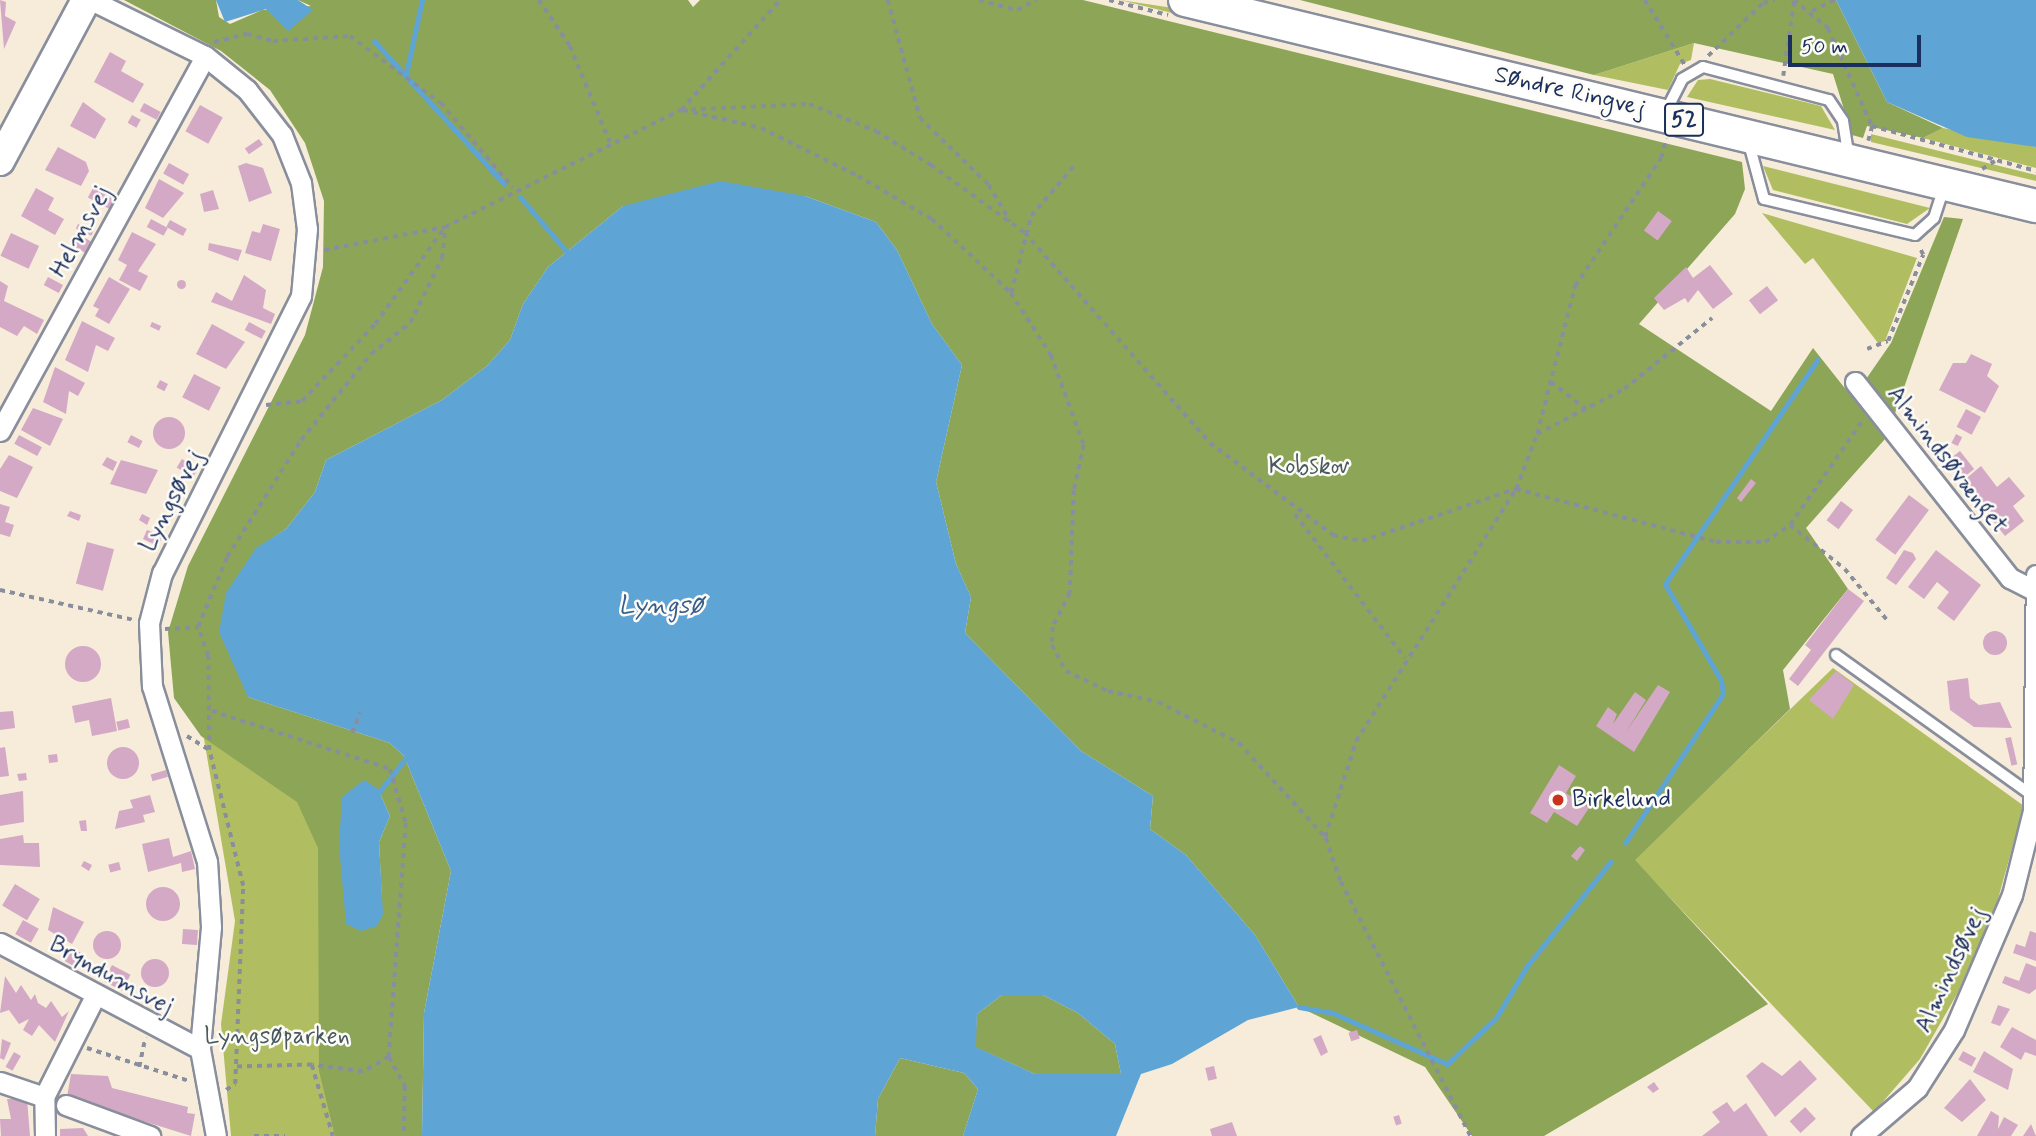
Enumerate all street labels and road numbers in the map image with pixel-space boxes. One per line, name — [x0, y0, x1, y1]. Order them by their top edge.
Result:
street label: Søndre Ringvej — [1492, 61, 1648, 123]
road number: 52 — [1663, 100, 1705, 140]
street label: Helmsvej — [44, 181, 118, 283]
street label: Almindsøvænget — [1880, 381, 2014, 539]
street label: Lyngsøvej — [134, 445, 210, 557]
street label: Almindsøvej — [1909, 903, 1993, 1037]
street label: Bryndumsvej — [44, 930, 178, 1022]

